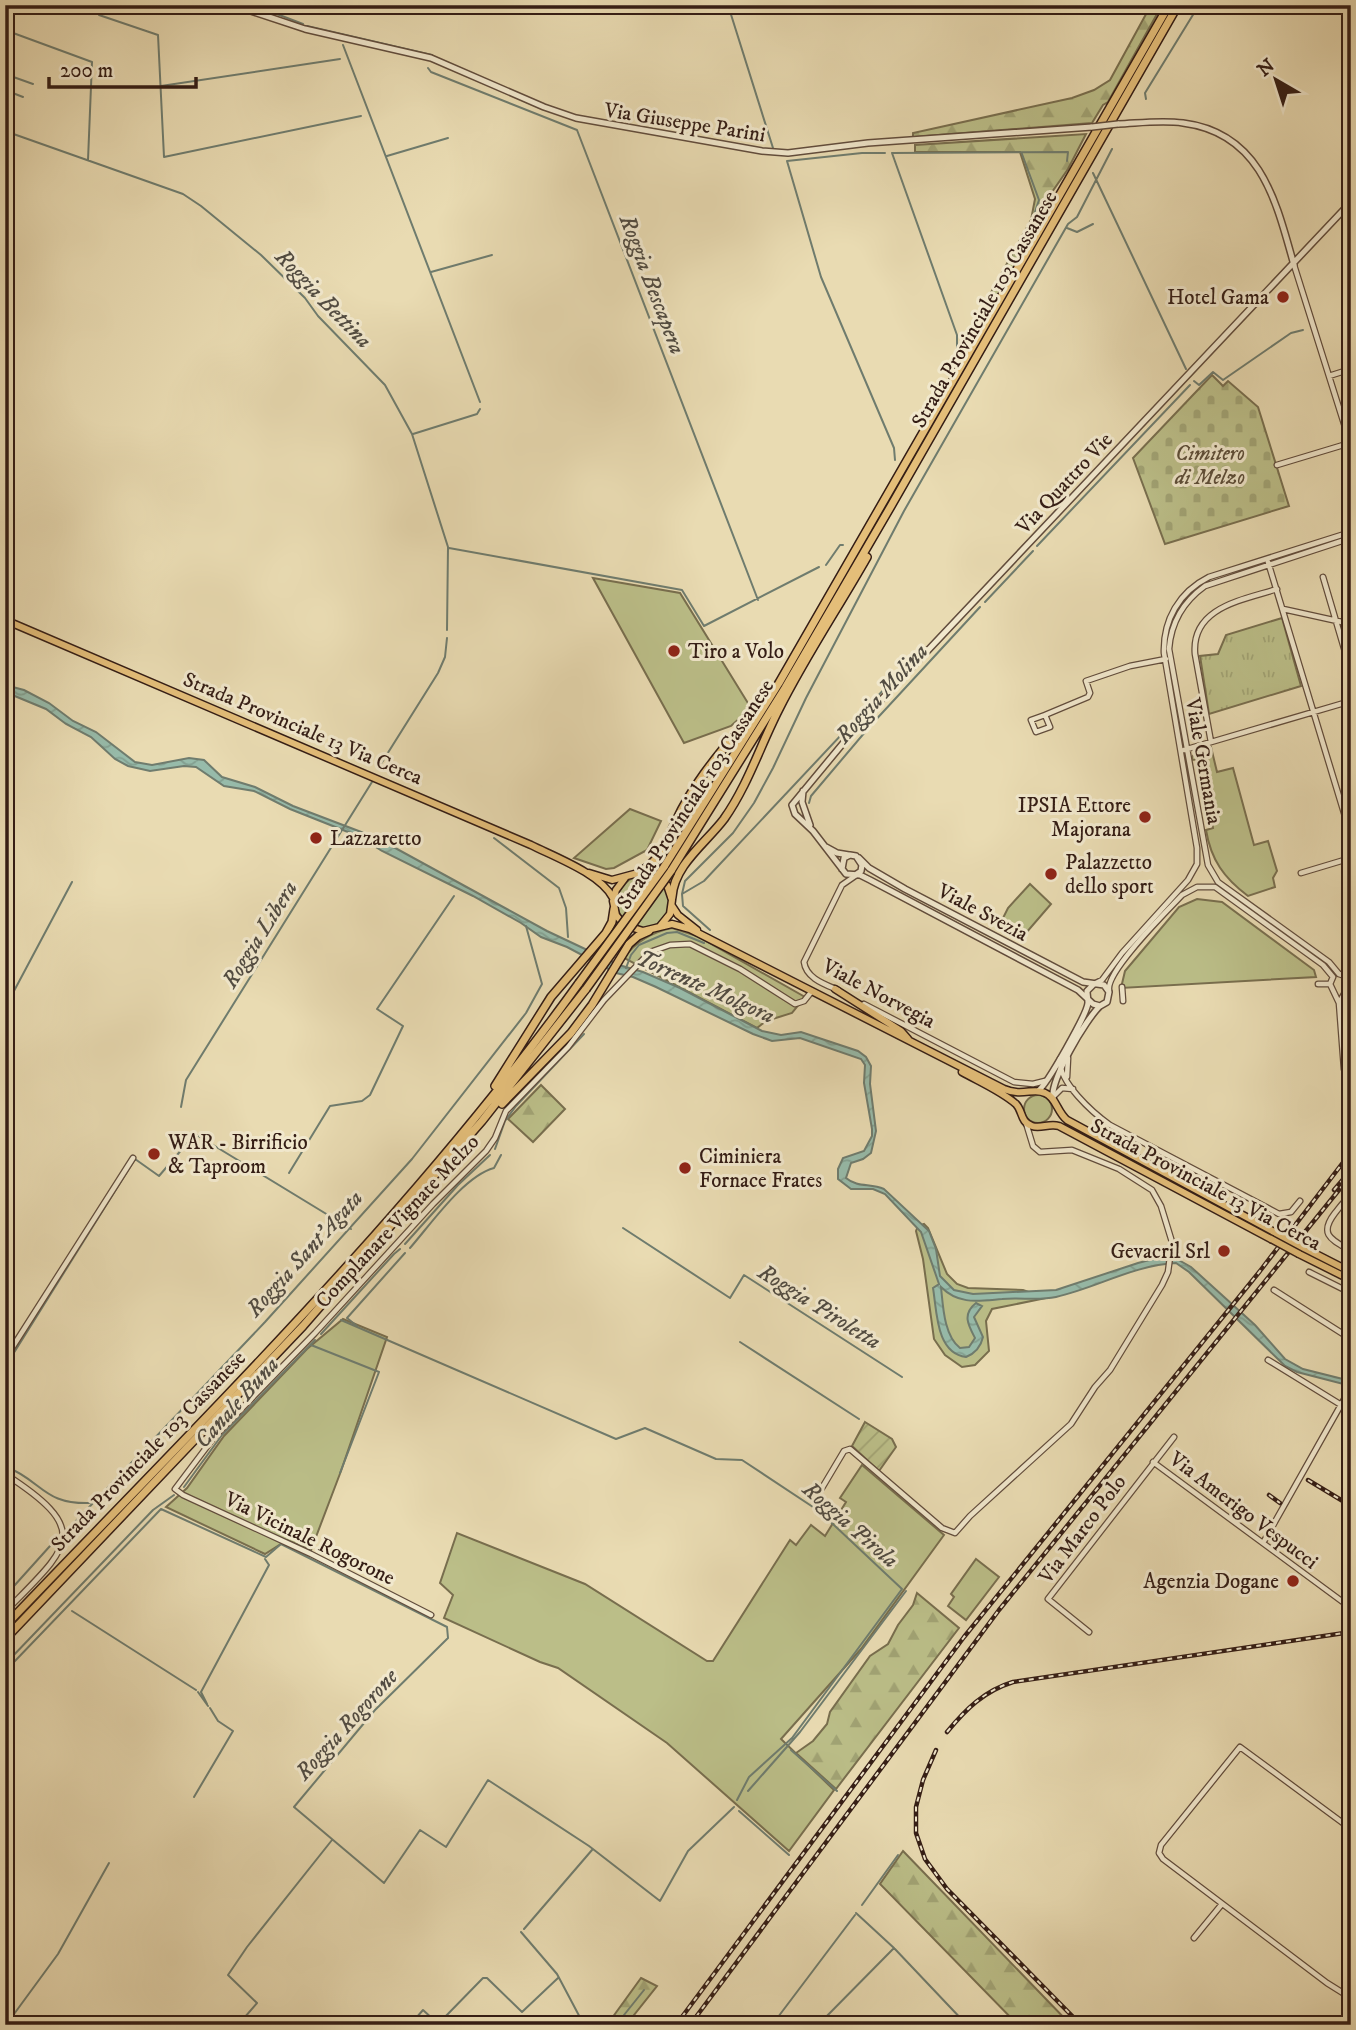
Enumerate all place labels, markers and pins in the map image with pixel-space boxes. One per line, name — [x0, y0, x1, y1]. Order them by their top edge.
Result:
place label: Hotel Gama — [1167, 285, 1269, 311]
marker: Hotel Gama — [1275, 289, 1291, 305]
place label: Tiro a Volo — [688, 639, 784, 665]
marker: Tiro a Volo — [666, 643, 682, 659]
place label: IPSIA Ettore Majorana — [1018, 793, 1131, 843]
marker: IPSIA Ettore Majorana — [1137, 809, 1153, 825]
place label: Lazzaretto — [330, 826, 421, 852]
marker: Lazzaretto — [308, 830, 324, 846]
place label: Palazzetto dello sport — [1065, 850, 1154, 900]
marker: Palazzetto dello sport — [1043, 866, 1059, 882]
place label: WAR - Birrificio & Taproom — [167, 1130, 308, 1180]
place label: Ciminiera Fornace Frates — [699, 1144, 822, 1194]
marker: WAR - Birrificio & Taproom — [146, 1146, 162, 1162]
marker: Ciminiera Fornace Frates — [677, 1160, 693, 1176]
place label: Gevacril Srl — [1110, 1239, 1211, 1265]
marker: Gevacril Srl — [1216, 1243, 1232, 1259]
place label: Agenzia Dogane — [1143, 1569, 1279, 1595]
marker: Agenzia Dogane — [1285, 1573, 1301, 1589]

